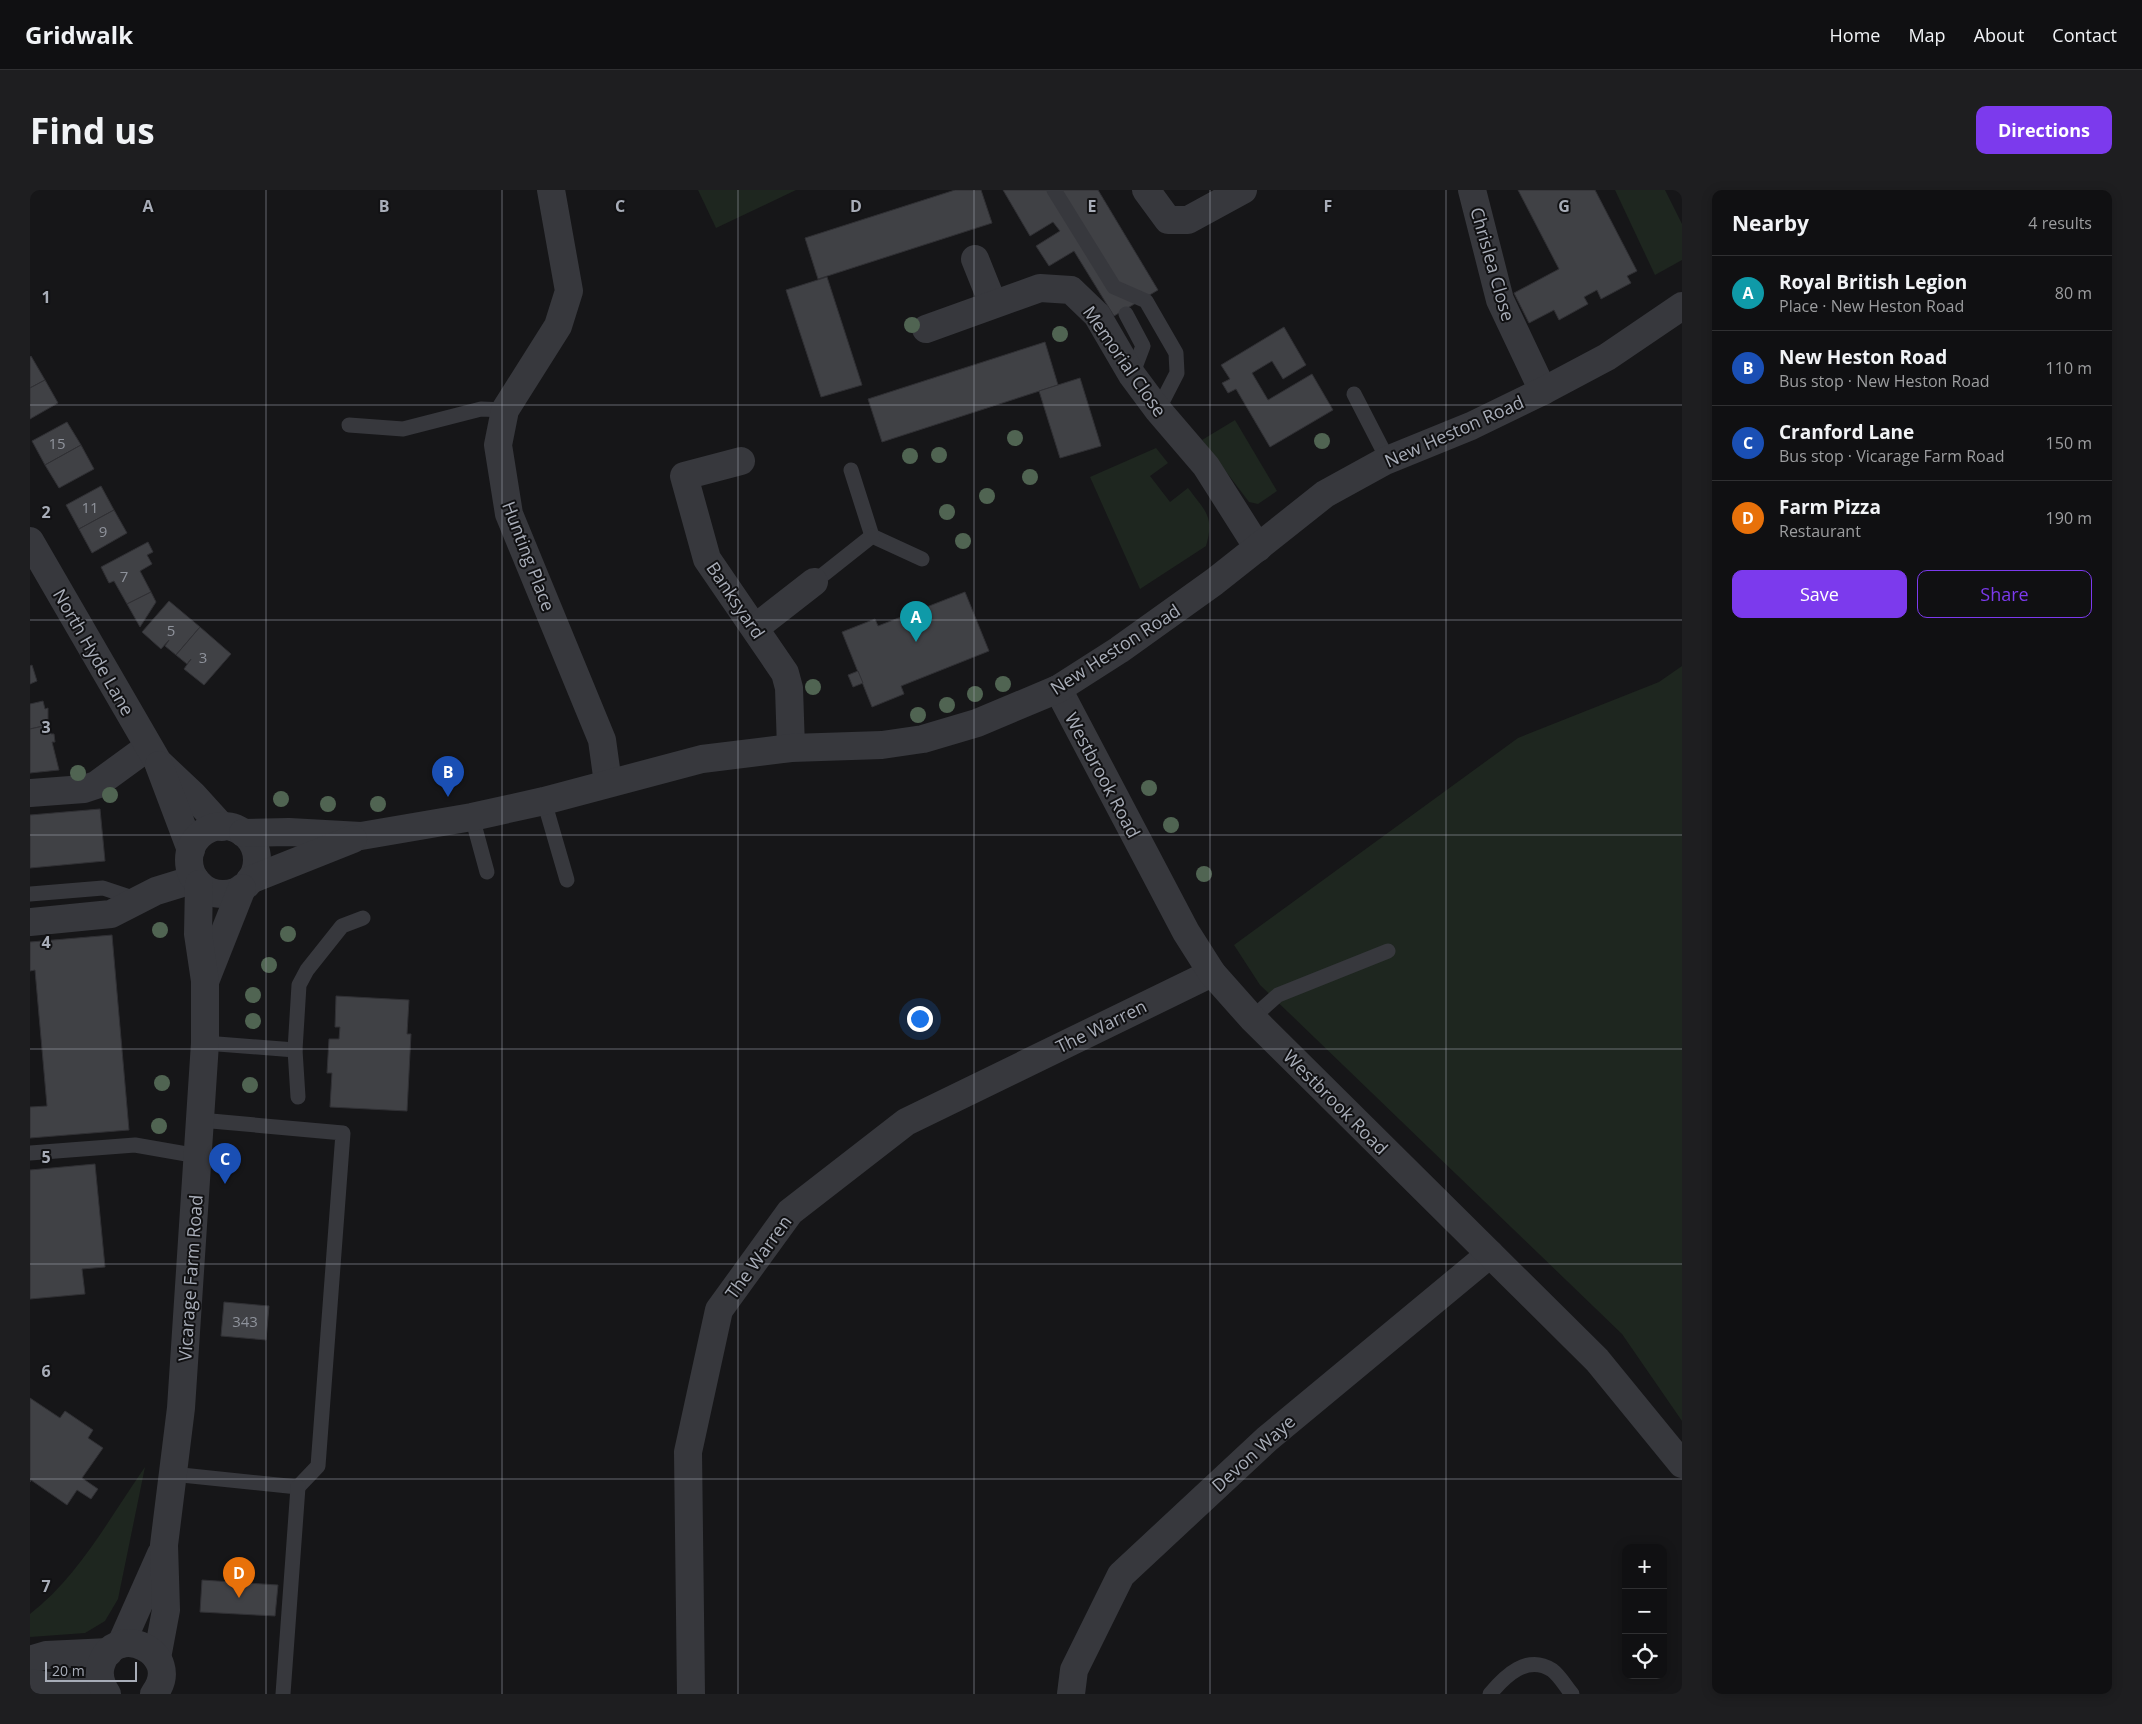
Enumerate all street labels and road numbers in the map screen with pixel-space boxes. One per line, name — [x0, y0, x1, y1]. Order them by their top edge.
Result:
street label: Chrislea Close — [1465, 204, 1521, 324]
street label: Memorial Close — [1078, 301, 1172, 421]
street label: New Heston Road — [1381, 390, 1527, 472]
street label: Hunting Place — [497, 498, 561, 614]
street label: Banksyard — [701, 557, 771, 643]
street label: North Hyde Lane — [48, 584, 140, 720]
street label: New Heston Road — [1045, 598, 1185, 700]
street label: Westbrook Road — [1060, 708, 1146, 842]
street label: The Warren — [1052, 994, 1150, 1058]
street label: Westbrook Road — [1278, 1044, 1394, 1160]
street label: Vicarage Farm Road — [172, 1194, 208, 1362]
street label: The Warren — [719, 1210, 797, 1304]
street label: Devon Waye — [1206, 1409, 1300, 1497]

